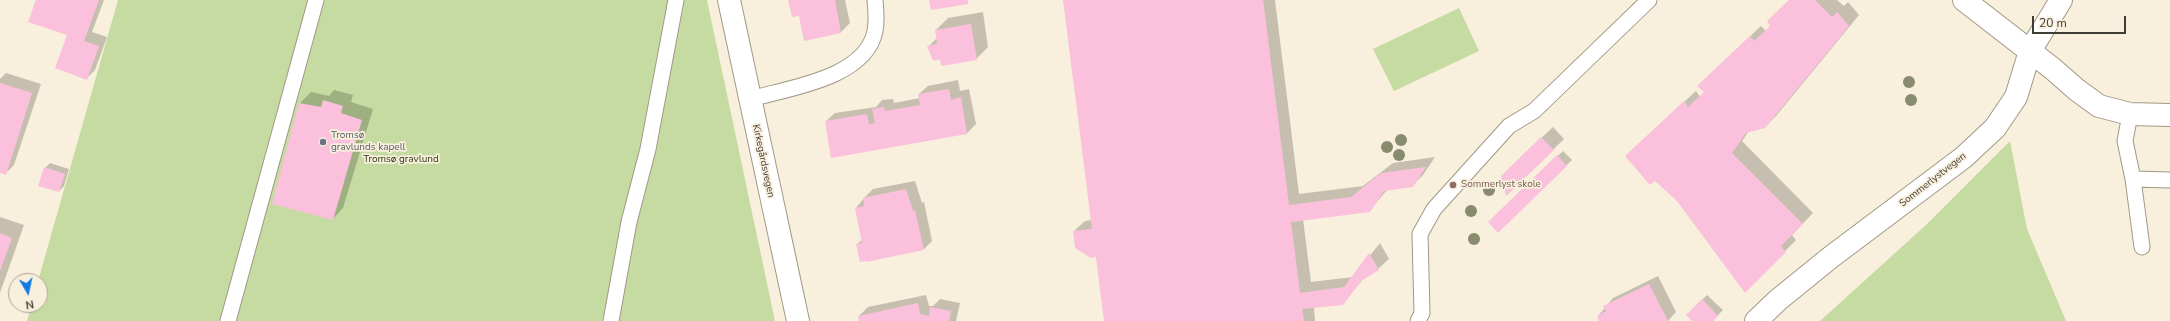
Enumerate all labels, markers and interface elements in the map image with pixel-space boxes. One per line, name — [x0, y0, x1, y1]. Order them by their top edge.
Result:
scale bar — [2034, 8, 2128, 34]
text: 20 m — [2039, 15, 2067, 31]
street label: Kirkegårdsvegen — [749, 123, 777, 199]
place label: Tromsø gravlunds kapell — [331, 130, 406, 154]
marker: Tromsø gravlunds kapell — [318, 137, 328, 147]
street label: Sommerlystvegen — [1897, 150, 1969, 210]
park label: Tromsø gravlund — [363, 154, 439, 166]
place label: Sommerlyst skole — [1461, 179, 1541, 191]
marker: Sommerlyst skole — [1448, 180, 1458, 190]
north arrow — [8, 273, 48, 313]
text: N — [25, 296, 35, 312]

